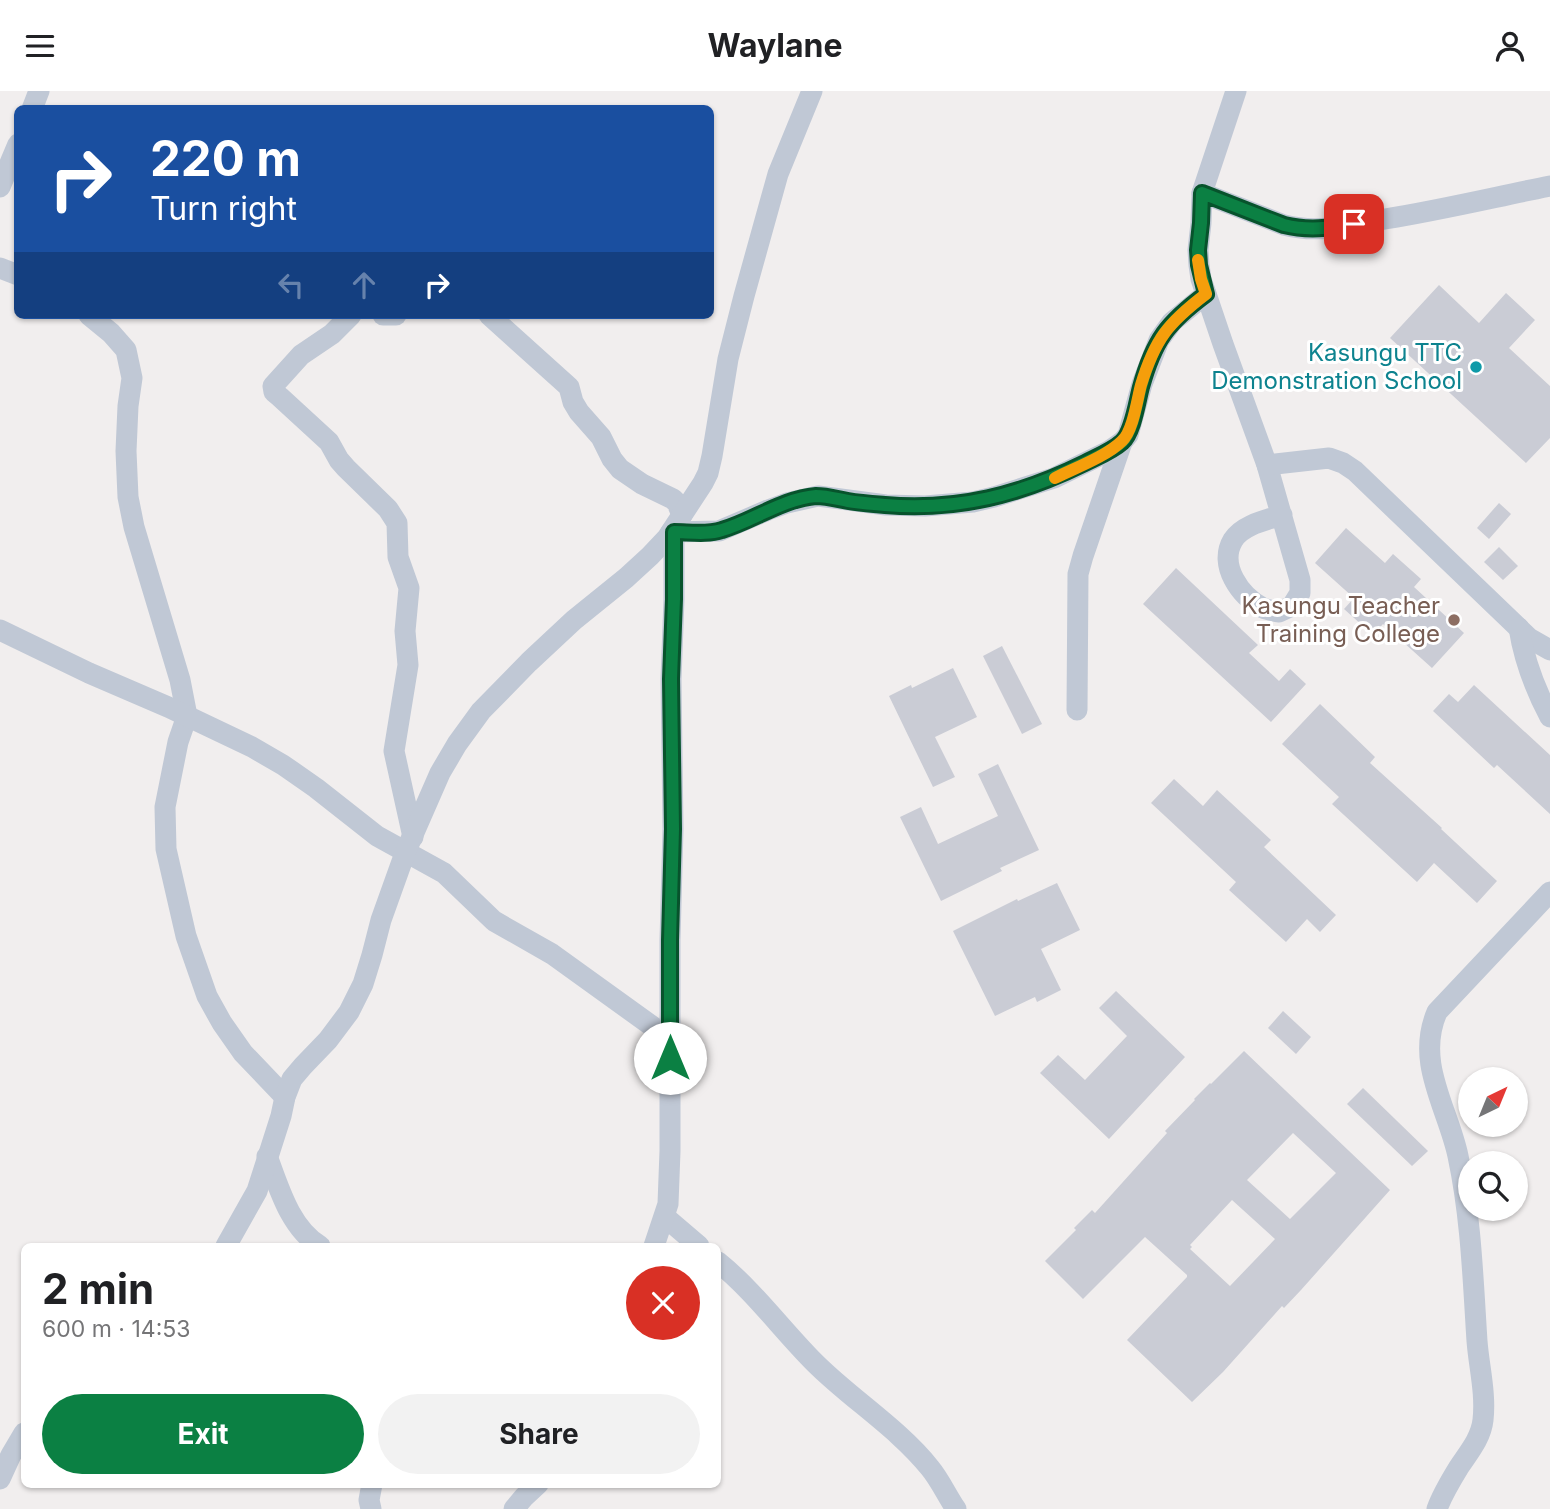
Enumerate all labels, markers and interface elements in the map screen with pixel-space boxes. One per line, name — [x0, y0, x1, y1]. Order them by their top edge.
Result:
text: Waylane — [708, 26, 842, 65]
icon: menu — [21, 27, 59, 65]
icon: person — [1491, 27, 1529, 65]
text: 220 m — [150, 129, 301, 188]
icon: right — [35, 133, 126, 224]
text: Turn right — [150, 189, 297, 228]
pin — [1324, 194, 1384, 254]
icon: arrive — [1335, 205, 1373, 243]
icon: left — [272, 266, 310, 304]
icon: ahead — [345, 266, 383, 304]
icon: right — [418, 266, 456, 304]
place label: Kasungu TTC Demonstration School — [1211, 338, 1462, 395]
marker: Kasungu TTC Demonstration School — [1468, 359, 1484, 375]
place label: Kasungu Teacher Training College — [1241, 591, 1440, 648]
marker: Kasungu Teacher Training College — [1446, 612, 1462, 628]
position arrow — [633, 1021, 707, 1095]
north arrow — [1458, 1067, 1528, 1137]
map controls — [1458, 1067, 1528, 1221]
button: search — [1458, 1151, 1528, 1221]
text: 2 min — [42, 1263, 154, 1314]
button: close — [626, 1266, 700, 1340]
text: 600 m · 14:53 — [42, 1315, 191, 1343]
button: Exit — [42, 1394, 364, 1474]
button: Share — [378, 1394, 700, 1474]

